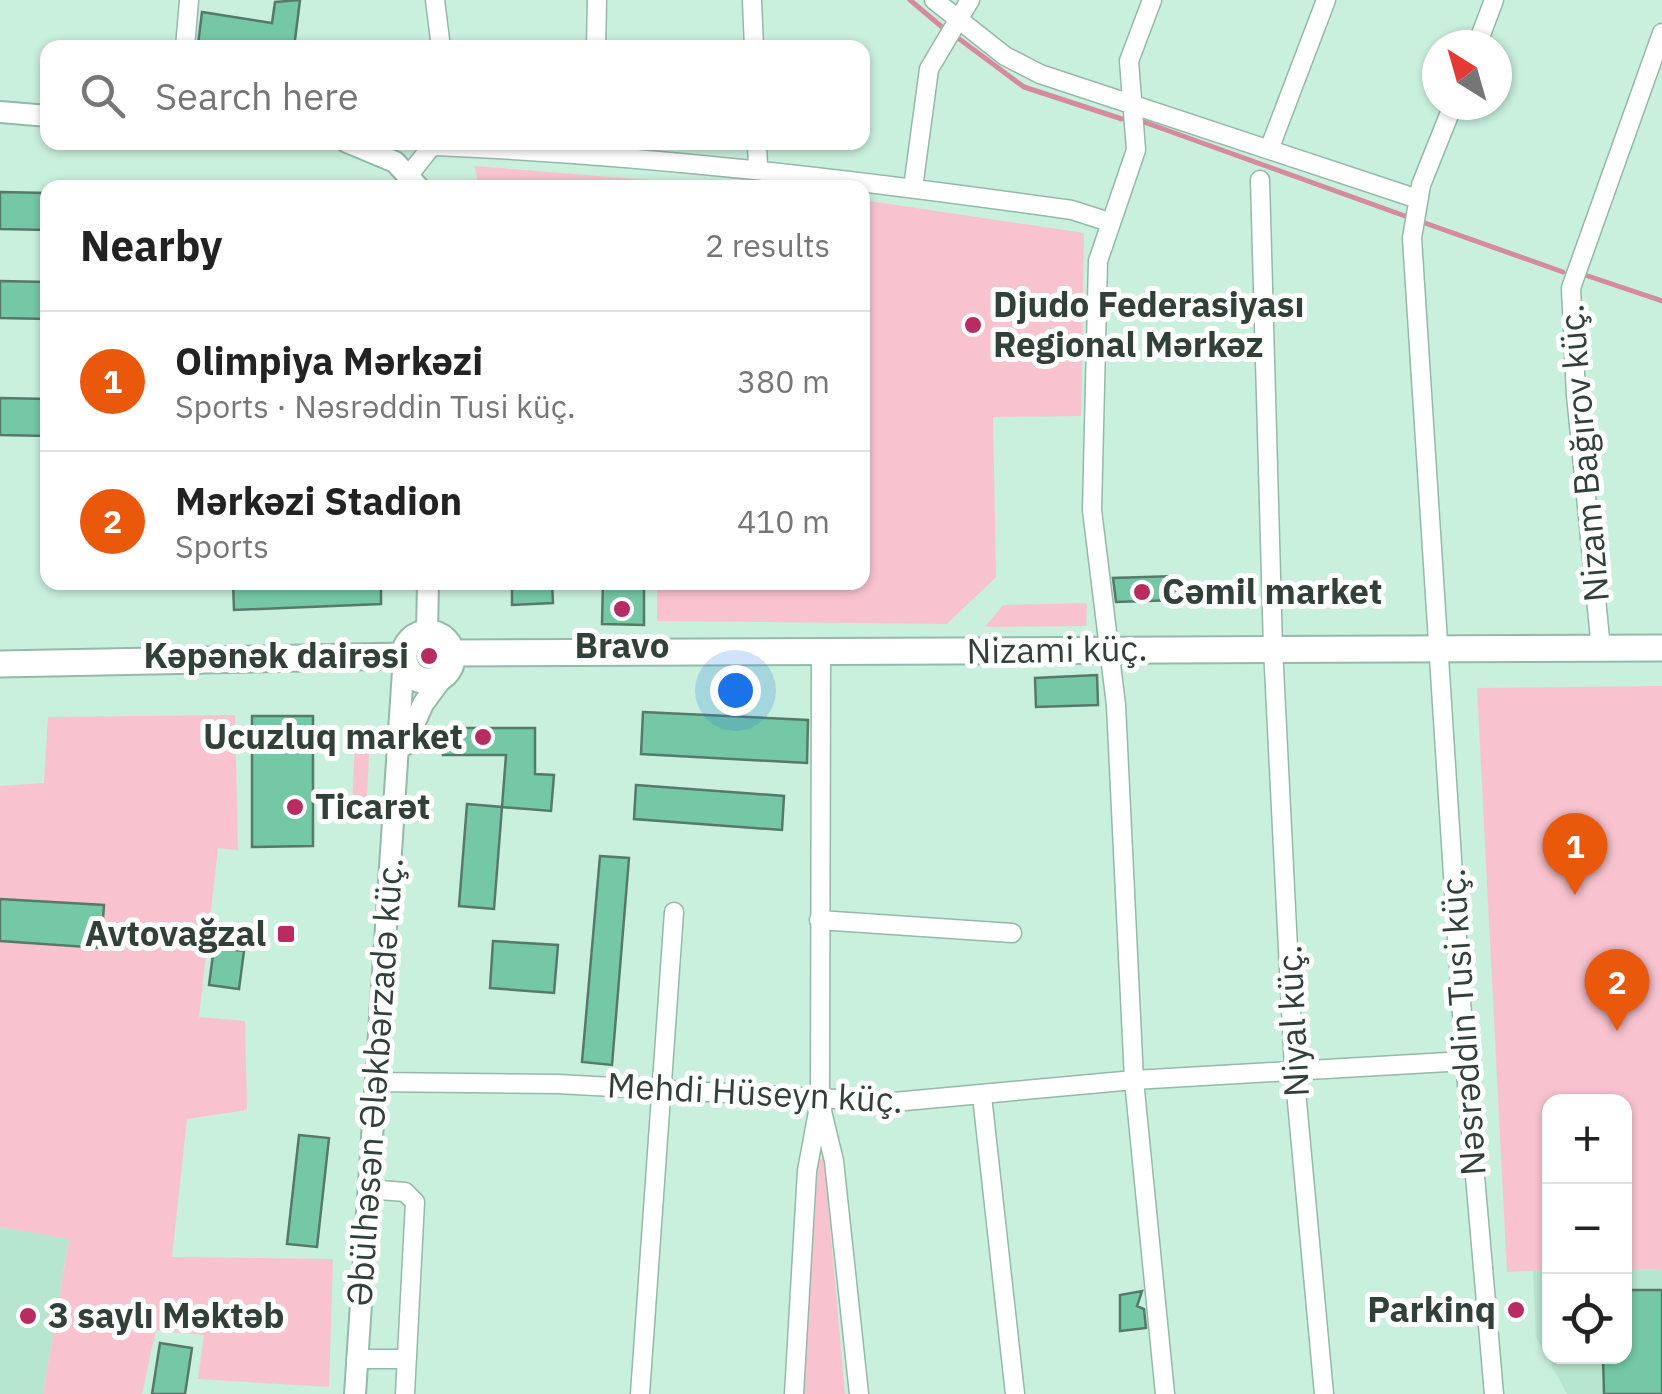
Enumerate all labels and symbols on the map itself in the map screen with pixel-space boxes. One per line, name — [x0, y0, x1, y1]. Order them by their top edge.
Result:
north arrow — [1422, 30, 1512, 120]
place label: Djudo Federasiyası Regional Mərkəz — [993, 281, 1305, 367]
street label: Nizam Bağırov küç. — [1547, 302, 1619, 604]
marker: Djudo Federasiyası Regional Mərkəz — [962, 314, 984, 336]
place label: Cəmil market — [1162, 568, 1382, 614]
marker: Cəmil market — [1131, 581, 1153, 603]
marker: Bravo — [611, 598, 633, 620]
place label: Bravo — [575, 622, 669, 668]
street label: Nizami küç. — [966, 624, 1148, 674]
place label: Kəpənək dairəsi — [143, 632, 409, 678]
marker: Kəpənək dairəsi — [418, 645, 440, 667]
your location — [710, 665, 761, 716]
place label: Ucuzluq market — [203, 713, 463, 759]
marker: Ucuzluq market — [472, 726, 494, 748]
place label: Ticarət — [315, 783, 430, 829]
marker: Ticarət — [284, 796, 306, 818]
pin: 1 — [1542, 812, 1608, 895]
street label: Əbülhəsən Ələkbərzadə küç. — [335, 856, 413, 1308]
street label: Nəsrəddin Tusi küç. — [1428, 867, 1496, 1177]
place label: Avtovağzal — [85, 910, 266, 956]
marker: Avtovağzal — [275, 923, 297, 945]
street label: Niyal küç. — [1265, 944, 1319, 1098]
pin: 2 — [1584, 948, 1650, 1031]
street label: Mehdi Hüseyn küç. — [606, 1061, 904, 1123]
place label: Parkinq — [1367, 1286, 1496, 1332]
place label: 3 saylı Məktəb — [48, 1292, 284, 1338]
marker: Parkinq — [1505, 1299, 1527, 1321]
marker: 3 saylı Məktəb — [17, 1305, 39, 1327]

